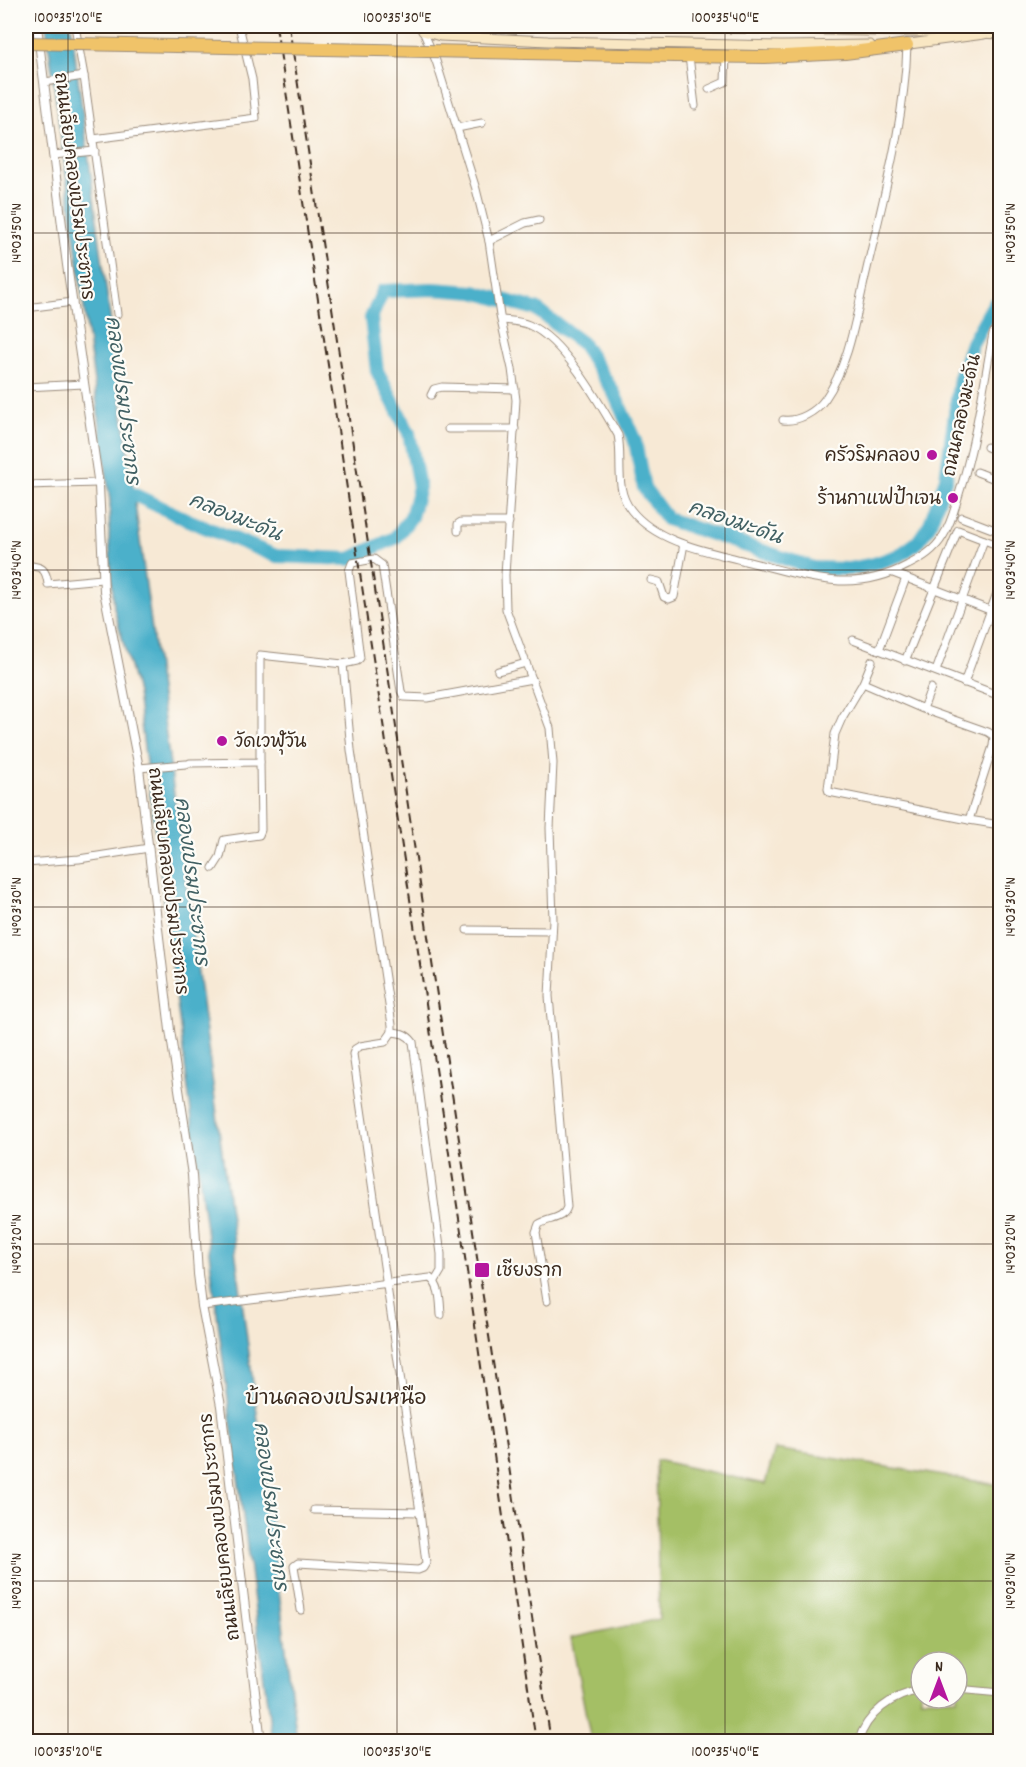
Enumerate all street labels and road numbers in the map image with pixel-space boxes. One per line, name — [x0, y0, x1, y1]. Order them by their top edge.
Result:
street label: ถนนเลียบคลองเปรมประชากร — [46, 71, 101, 301]
street label: ถนนคลองมะดัน — [937, 352, 989, 479]
street label: ถนนเลียบคลองเปรมประชากร — [144, 766, 194, 996]
street label: ถนนเลียบคลองเปรมประชากร — [193, 1412, 248, 1642]

